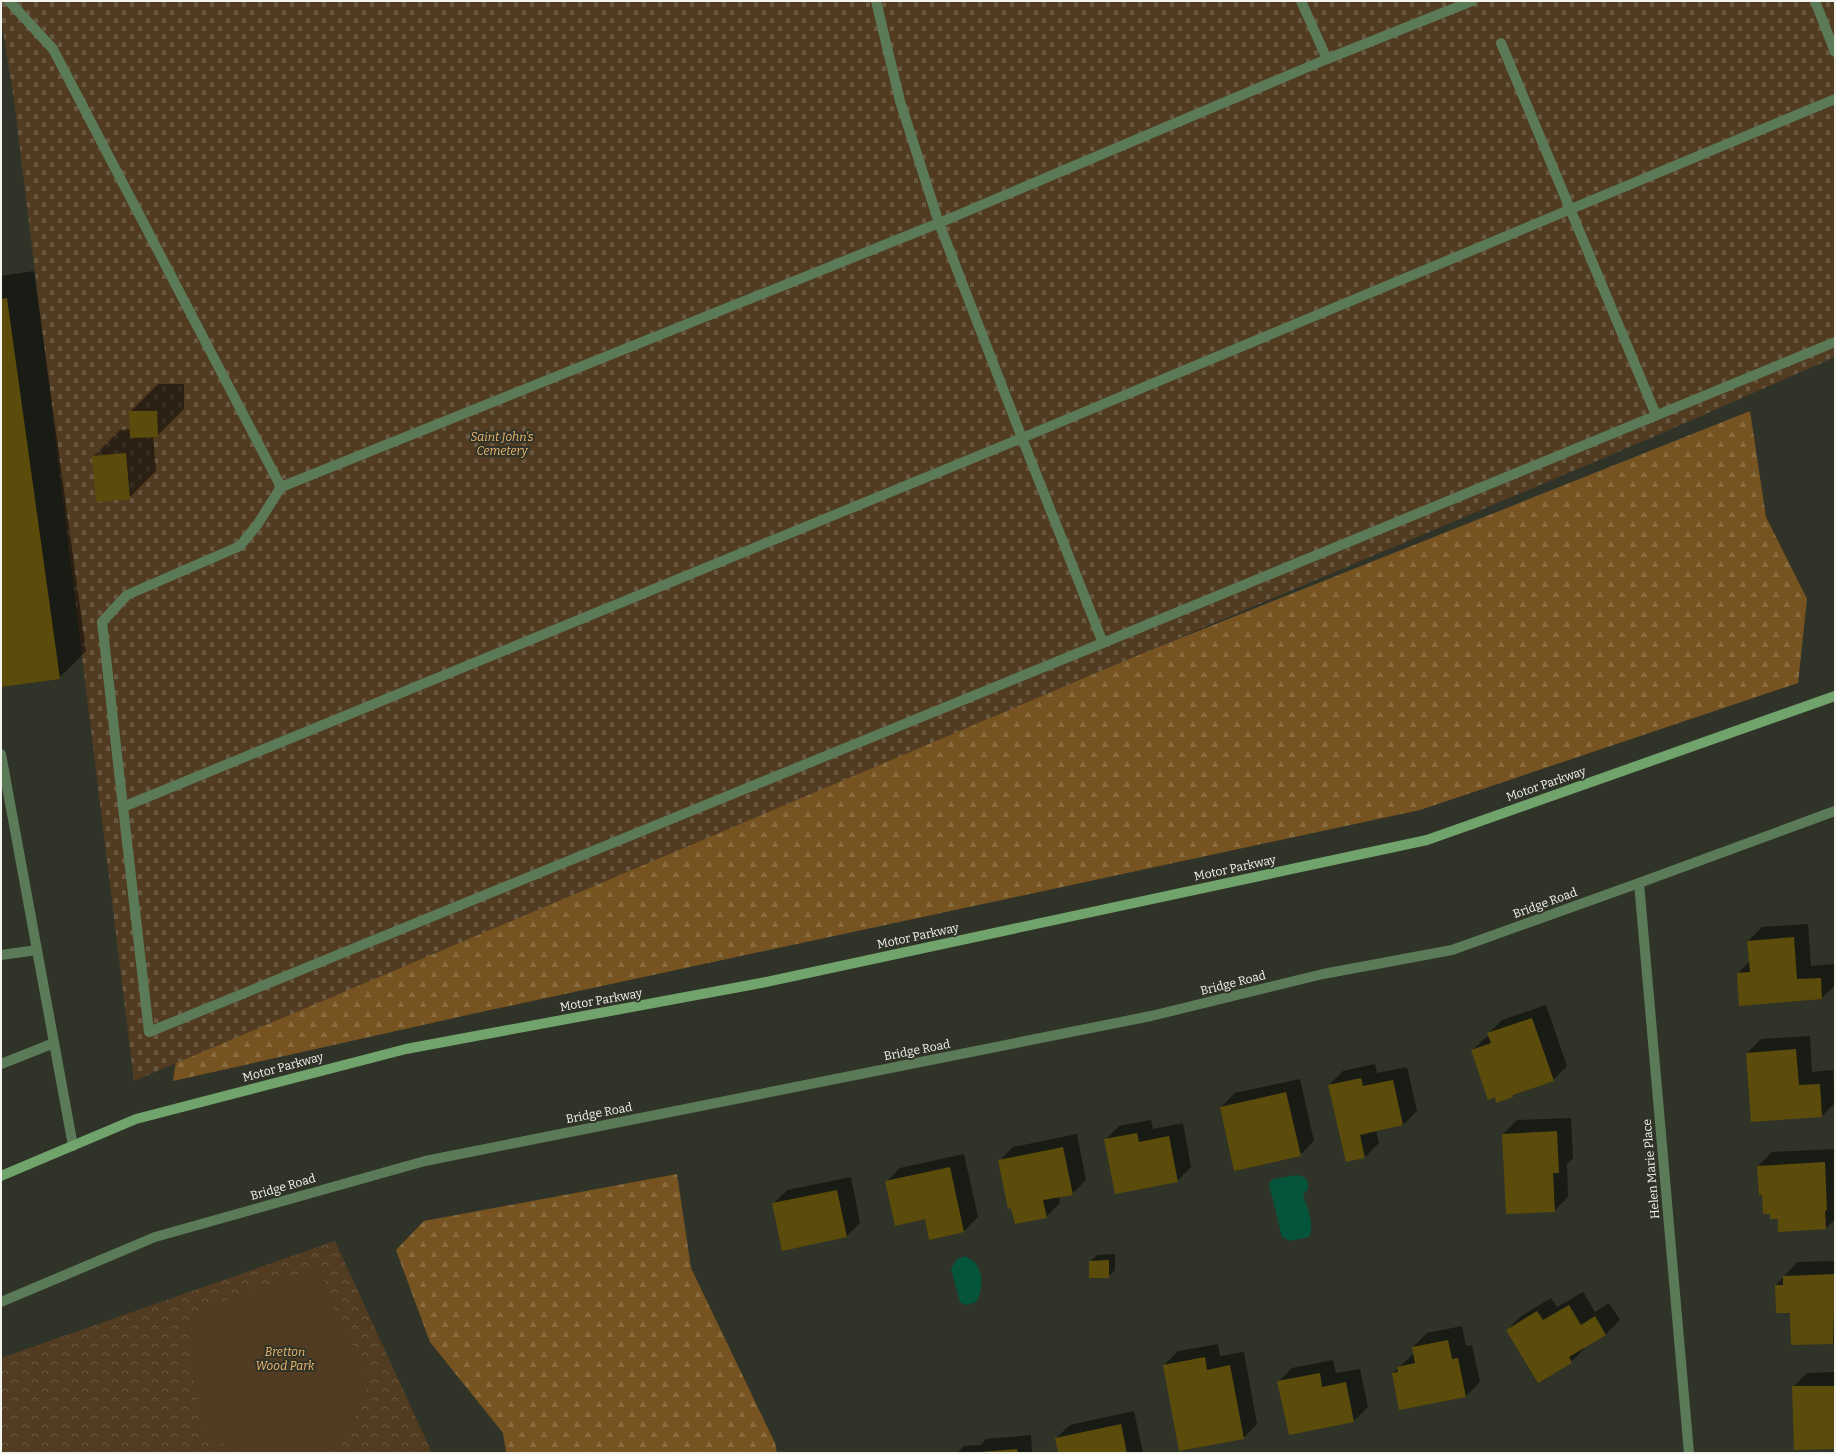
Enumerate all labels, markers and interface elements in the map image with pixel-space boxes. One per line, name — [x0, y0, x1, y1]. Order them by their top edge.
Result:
park label: Saint John's Cemetery — [470, 430, 534, 458]
street label: Motor Parkway — [1504, 764, 1588, 804]
street label: Motor Parkway — [1193, 852, 1278, 884]
street label: Bridge Road — [1511, 885, 1579, 921]
street label: Motor Parkway — [876, 920, 961, 952]
street label: Bridge Road — [1199, 968, 1267, 998]
street label: Motor Parkway — [559, 986, 644, 1014]
street label: Bridge Road — [883, 1037, 951, 1063]
street label: Motor Parkway — [241, 1049, 326, 1085]
street label: Bridge Road — [565, 1100, 633, 1126]
street label: Helen Marie Place — [1640, 1119, 1662, 1219]
street label: Bridge Road — [249, 1171, 317, 1203]
park label: Bretton Wood Park — [255, 1345, 315, 1373]

